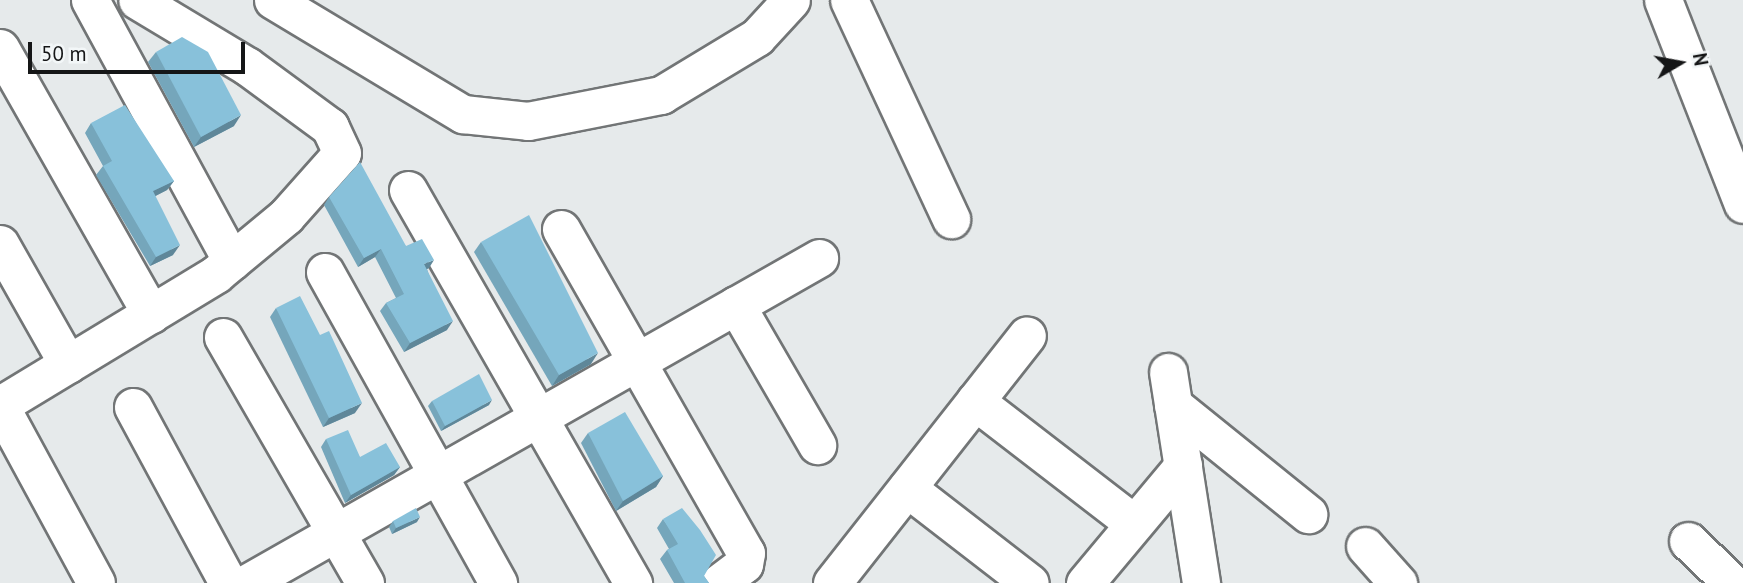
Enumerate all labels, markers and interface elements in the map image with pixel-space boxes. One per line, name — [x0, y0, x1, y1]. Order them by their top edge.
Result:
scale bar — [32, 28, 248, 72]
north arrow — [1645, 28, 1715, 98]
text: 50 m — [41, 40, 87, 67]
text: N — [1688, 51, 1714, 68]

